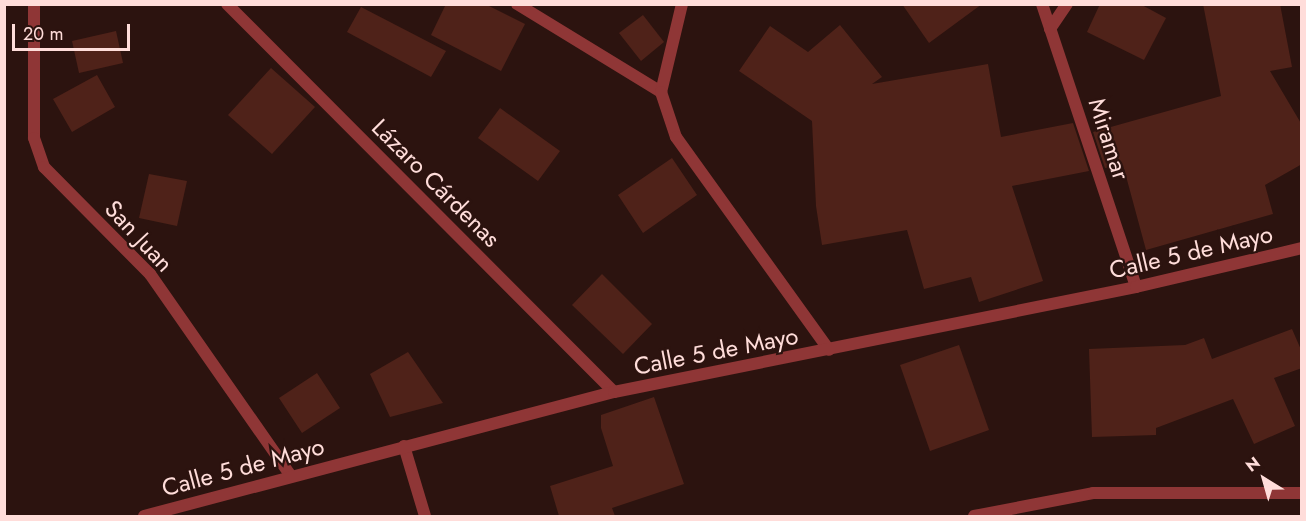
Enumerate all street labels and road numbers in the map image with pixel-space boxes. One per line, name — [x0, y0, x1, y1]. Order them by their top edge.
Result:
street label: Miramar — [1082, 95, 1136, 183]
street label: Lázaro Cárdenas — [366, 113, 506, 253]
street label: San Juan — [99, 194, 179, 278]
street label: Calle 5 de Mayo — [1107, 219, 1275, 285]
street label: Calle 5 de Mayo — [631, 321, 801, 381]
street label: Calle 5 de Mayo — [159, 432, 327, 502]

